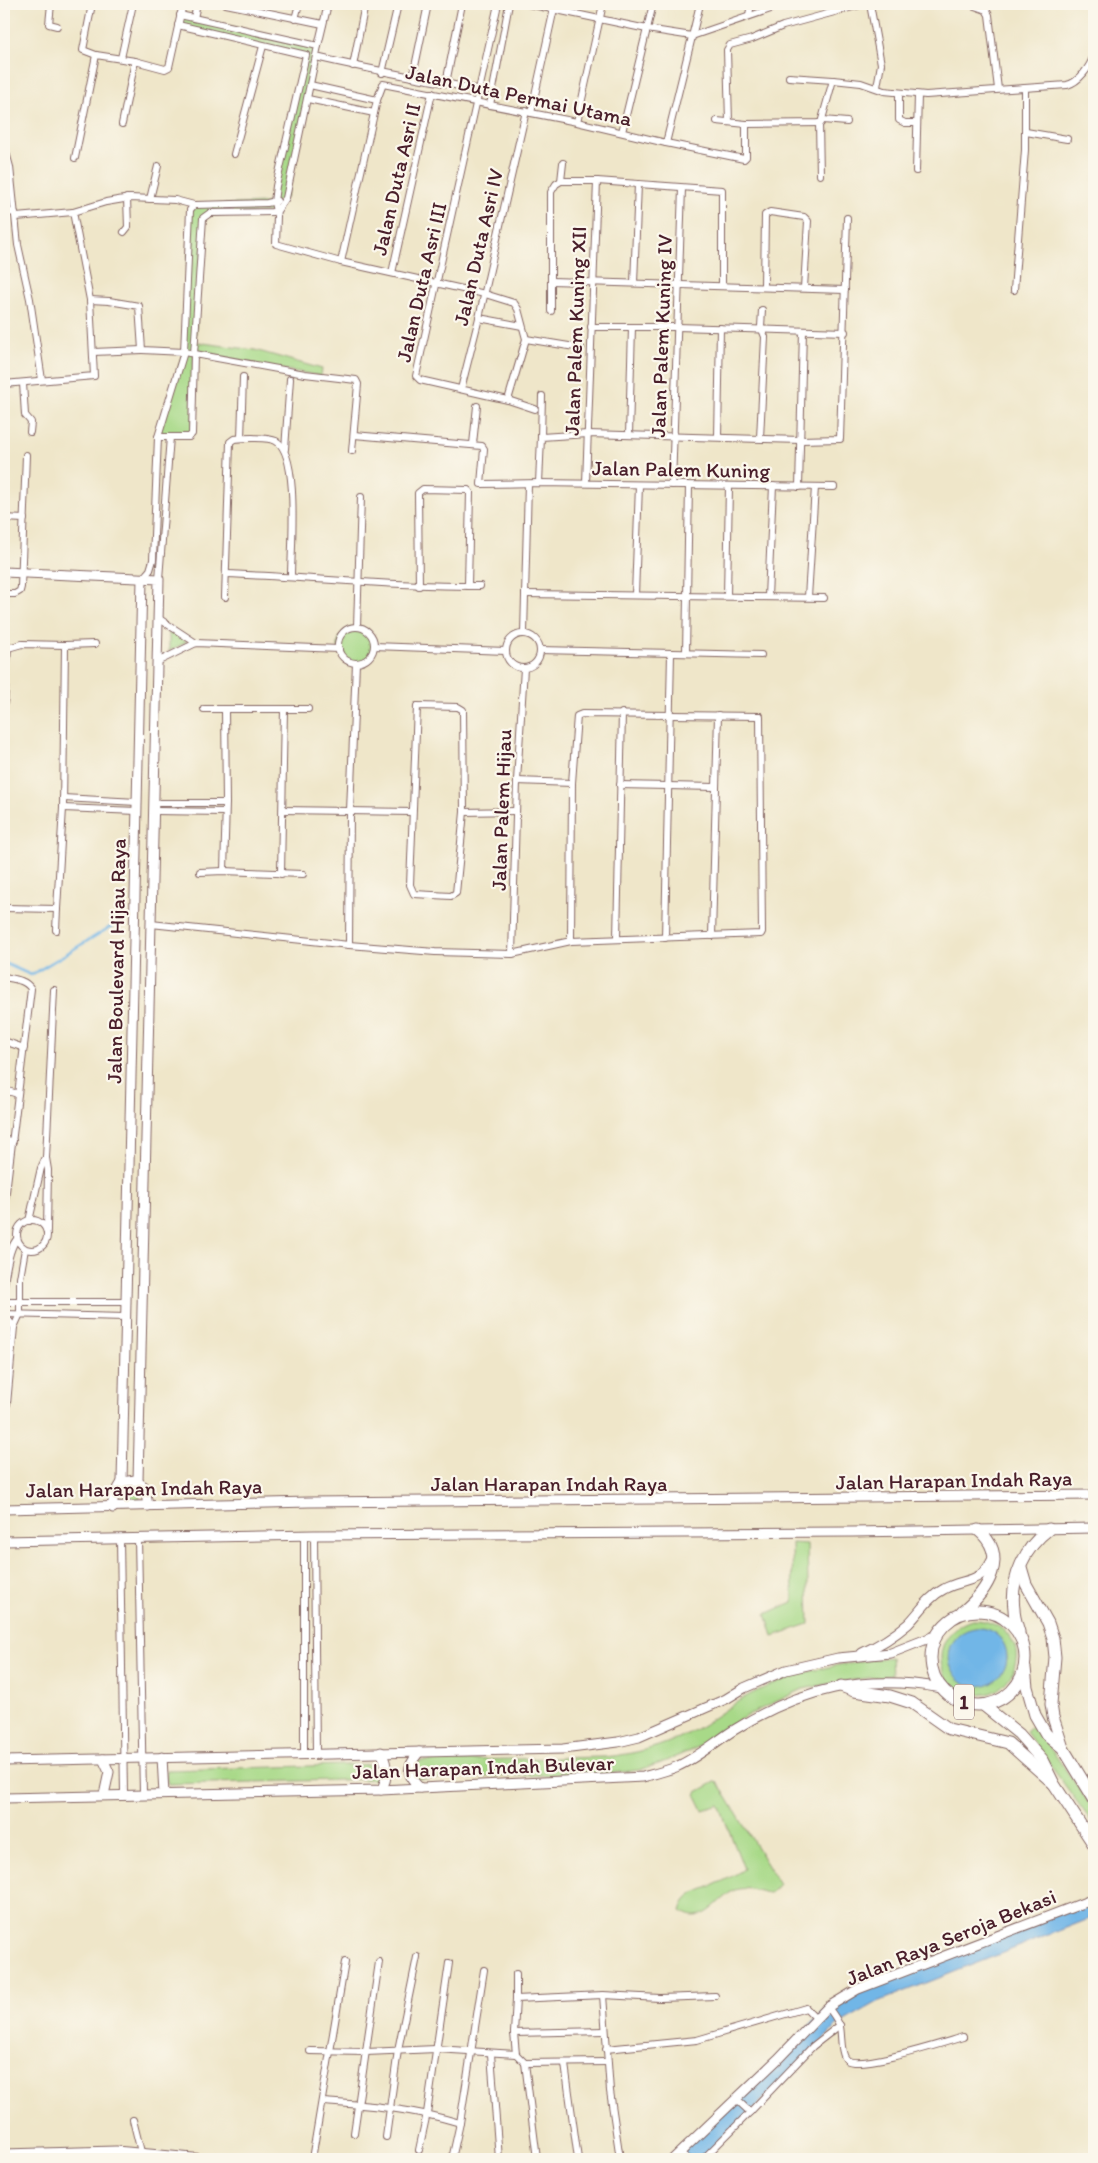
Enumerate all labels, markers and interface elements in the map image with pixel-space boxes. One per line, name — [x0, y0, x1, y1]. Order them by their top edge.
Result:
street label: Jalan Duta Permai Utama — [404, 59, 635, 131]
street label: Jalan Duta Asri II — [366, 100, 426, 258]
street label: Jalan Duta Asri IV — [448, 166, 508, 328]
street label: Jalan Duta Asri III — [390, 200, 452, 364]
street label: Jalan Palem Kuning XII — [559, 226, 591, 436]
street label: Jalan Palem Kuning IV — [645, 233, 677, 438]
street label: Jalan Palem Kuning — [592, 455, 771, 483]
street label: Jalan Palem Hijau — [486, 728, 516, 891]
street label: Jalan Boulevard Hijau Raya — [101, 838, 131, 1084]
street label: Jalan Harapan Indah Raya — [836, 1465, 1072, 1495]
street label: Jalan Harapan Indah Raya — [431, 1471, 667, 1496]
street label: Jalan Harapan Indah Raya — [26, 1473, 262, 1503]
road number: 1 — [954, 1684, 974, 1720]
street label: Jalan Harapan Indah Bulevar — [351, 1750, 615, 1784]
street label: Jalan Raya Seroja Bekasi — [842, 1883, 1060, 1991]

